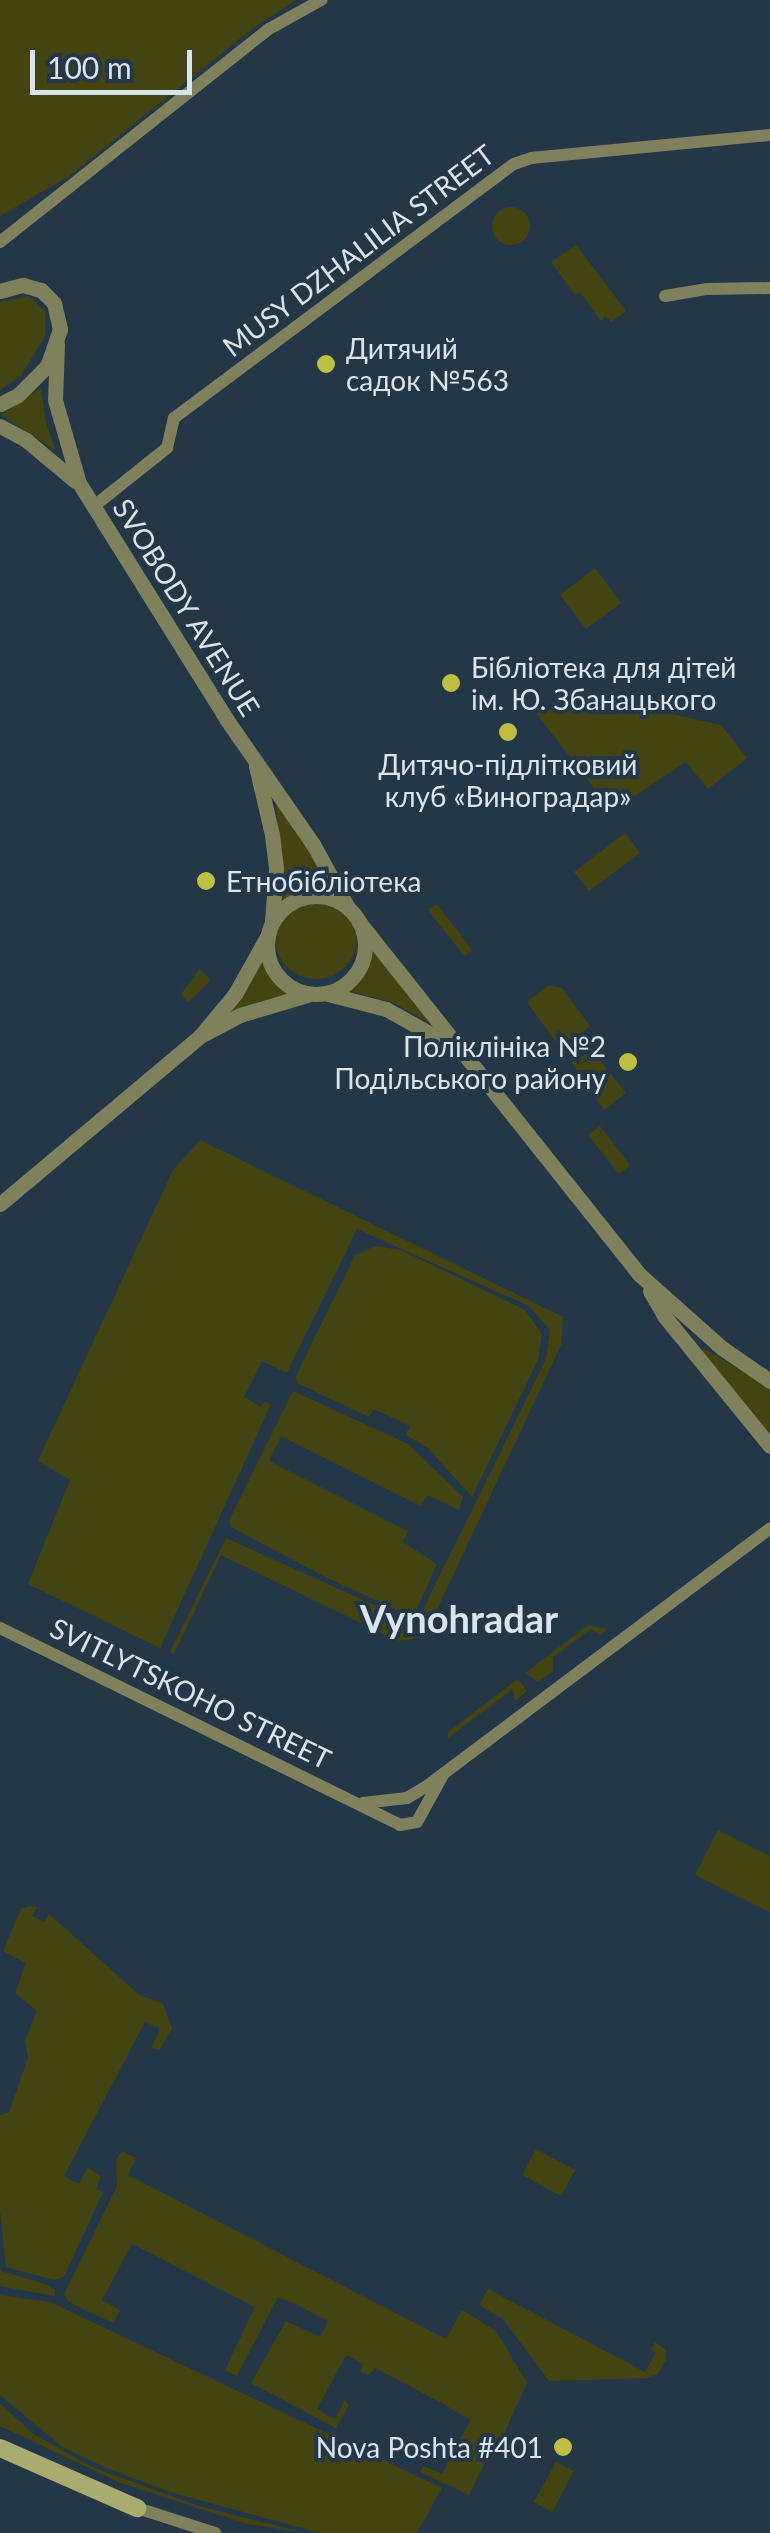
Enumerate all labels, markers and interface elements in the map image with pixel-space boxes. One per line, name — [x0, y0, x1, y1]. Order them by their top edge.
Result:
scale bar — [35, 30, 198, 92]
text: 100 m — [47, 49, 132, 85]
street label: MUSY DZHALILIA STREET — [215, 136, 501, 364]
place label: Дитячий садок №563 — [346, 331, 509, 397]
marker: Дитячий садок №563 — [315, 353, 337, 375]
street label: SVOBODY AVENUE — [106, 491, 268, 723]
place label: Бібліотека для дітей ім. Ю. Збанацького — [471, 650, 736, 716]
marker: Бібліотека для дітей ім. Ю. Збанацького — [440, 672, 462, 694]
marker: Дитячо-підлітковий клуб «Виноградар» — [497, 721, 519, 743]
place label: Дитячо-підлітковий клуб «Виноградар» — [379, 747, 637, 813]
place label: Етнобібліотека — [226, 864, 422, 898]
marker: Етнобібліотека — [195, 870, 217, 892]
place label: Поліклініка №2 Подільського району — [334, 1029, 606, 1095]
marker: Поліклініка №2 Подільського району — [615, 1049, 641, 1075]
district label: Vynohradar — [360, 1596, 558, 1642]
street label: SVITLYTSKOHO STREET — [45, 1610, 337, 1776]
place label: Nova Poshta #401 — [316, 2430, 543, 2464]
marker: Nova Poshta #401 — [552, 2436, 574, 2458]

